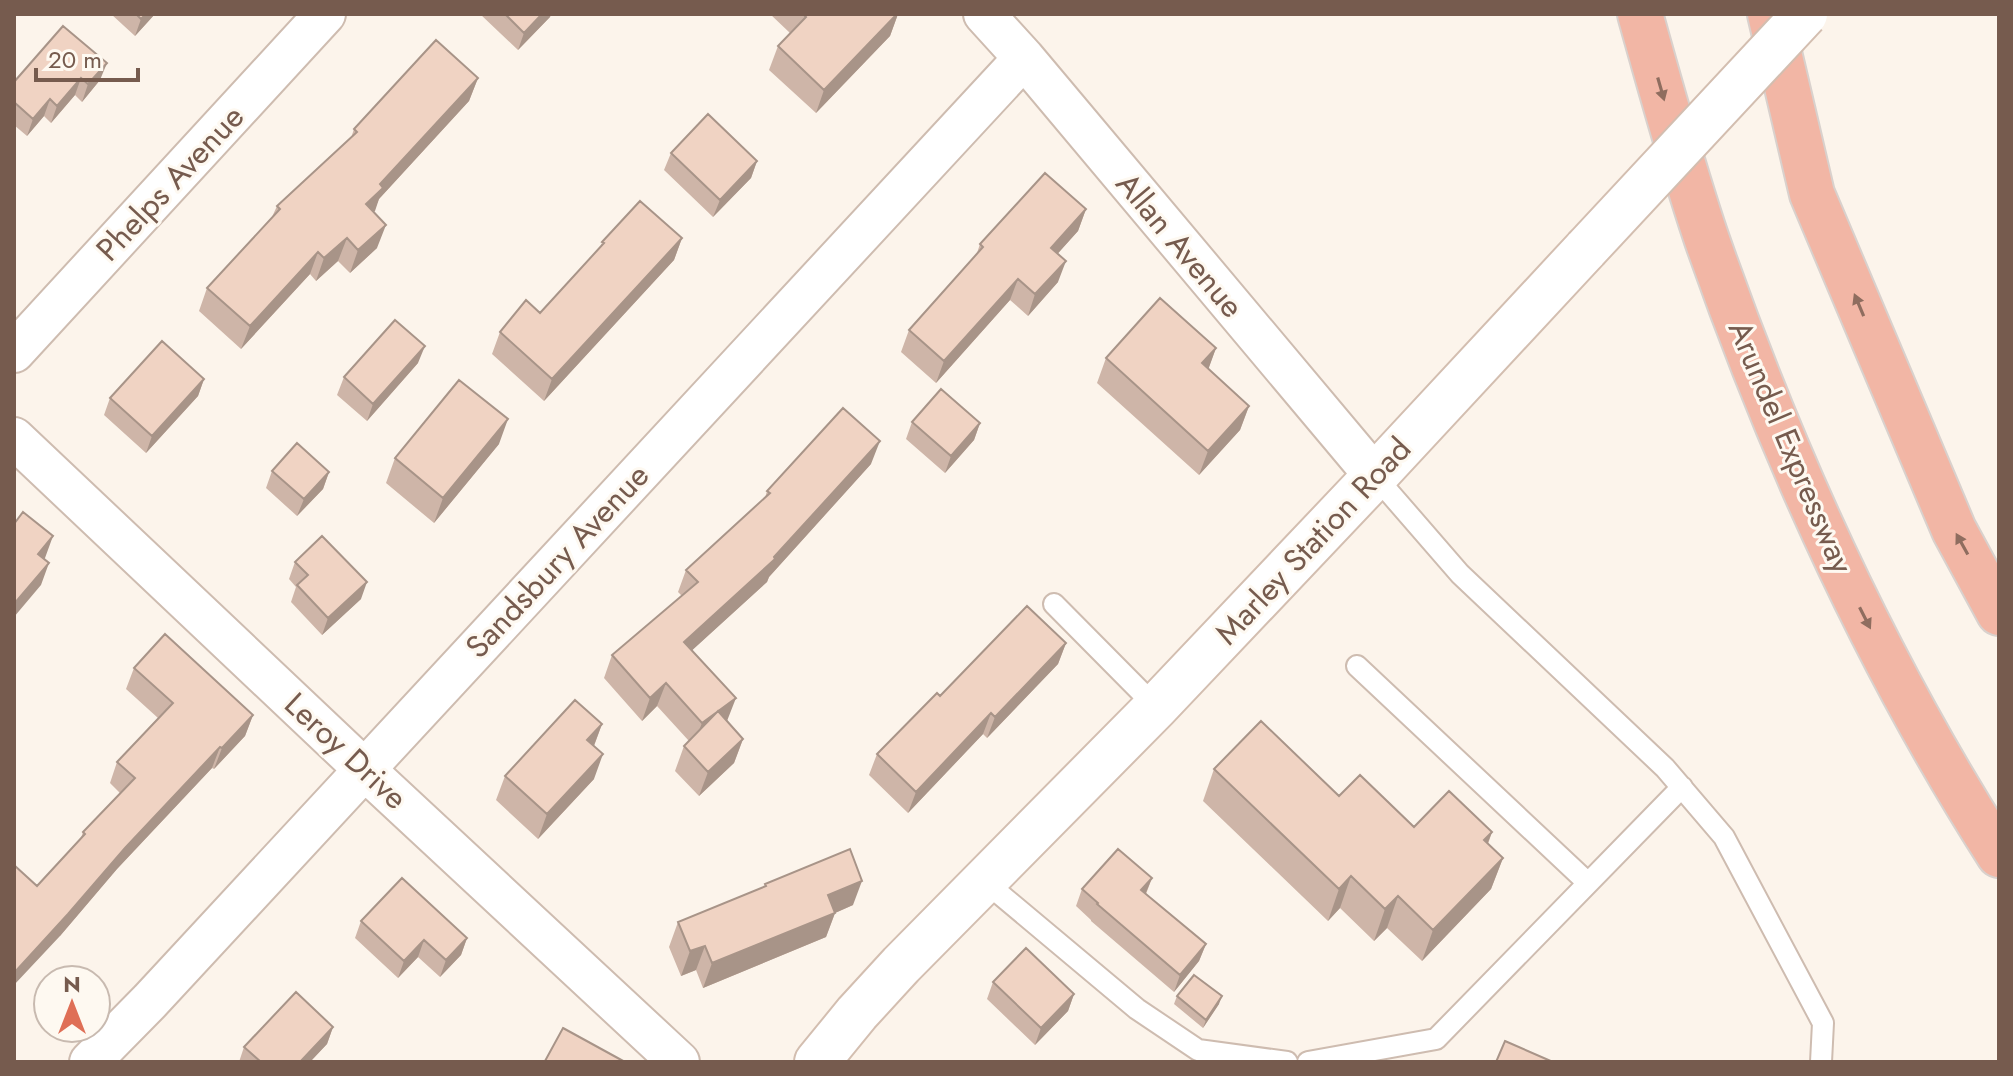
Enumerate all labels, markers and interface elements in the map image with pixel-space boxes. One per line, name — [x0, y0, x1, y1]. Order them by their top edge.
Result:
scale bar — [36, 32, 138, 82]
text: 20 m — [48, 42, 102, 77]
one-way arrow — [1655, 78, 1668, 102]
street label: Phelps Avenue — [85, 95, 255, 271]
street label: Allan Avenue — [1105, 162, 1255, 328]
one-way arrow — [1852, 293, 1865, 317]
street label: Arundel Expressway — [1717, 314, 1865, 581]
street label: Marley Station Road — [1205, 427, 1421, 655]
street label: Sandsbury Avenue — [455, 453, 659, 669]
one-way arrow — [1955, 533, 1969, 555]
one-way arrow — [1858, 607, 1872, 630]
street label: Leroy Drive — [274, 682, 418, 820]
north arrow — [32, 964, 112, 1044]
text: N — [63, 968, 81, 1000]

